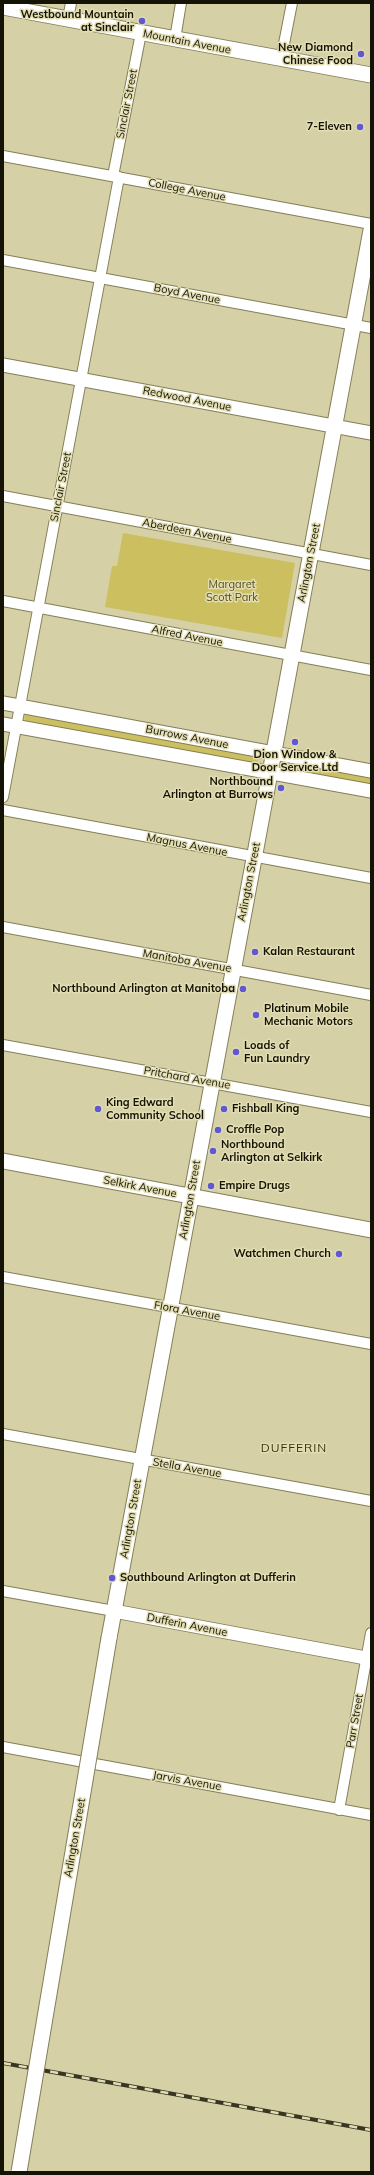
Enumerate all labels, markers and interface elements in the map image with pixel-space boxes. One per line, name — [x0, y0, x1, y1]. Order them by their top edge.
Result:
place label: Westbound Mountain at Sinclair — [21, 8, 134, 34]
marker: Westbound Mountain at Sinclair — [137, 16, 147, 26]
street label: Mountain Avenue — [142, 27, 232, 57]
place label: New Diamond Chinese Food — [278, 41, 353, 67]
marker: New Diamond Chinese Food — [356, 49, 366, 59]
street label: Sinclair Street — [114, 68, 140, 140]
place label: 7-Eleven — [307, 120, 352, 134]
marker: 7-Eleven — [355, 122, 365, 132]
street label: College Avenue — [147, 176, 227, 204]
street label: Boyd Avenue — [153, 281, 221, 307]
street label: Redwood Avenue — [142, 384, 232, 414]
street label: Sinclair Street — [48, 451, 74, 523]
street label: Aberdeen Avenue — [141, 516, 233, 546]
street label: Arlington Street — [295, 522, 323, 604]
park label: Margaret Scott Park — [206, 578, 258, 604]
street label: Alfred Avenue — [150, 623, 224, 649]
street label: Burrows Avenue — [144, 723, 230, 751]
marker: Dion Window & Door Service Ltd — [290, 737, 300, 747]
place label: Dion Window & Door Service Ltd — [252, 748, 338, 774]
place label: Northbound Arlington at Burrows — [163, 775, 273, 801]
marker: Northbound Arlington at Burrows — [276, 783, 286, 793]
street label: Magnus Avenue — [145, 831, 229, 859]
street label: Arlington Street — [235, 841, 263, 923]
place label: Kalan Restaurant — [263, 945, 355, 959]
street label: Manitoba Avenue — [142, 947, 232, 975]
marker: Kalan Restaurant — [250, 947, 260, 957]
place label: Northbound Arlington at Manitoba — [52, 982, 235, 996]
marker: Northbound Arlington at Manitoba — [238, 984, 248, 994]
place label: Platinum Mobile Mechanic Motors — [264, 1002, 353, 1028]
marker: Platinum Mobile Mechanic Motors — [251, 1010, 261, 1020]
place label: Loads of Fun Laundry — [244, 1039, 310, 1065]
marker: Loads of Fun Laundry — [231, 1047, 241, 1057]
street label: Pritchard Avenue — [143, 1064, 231, 1092]
place label: King Edward Community School — [106, 1096, 204, 1122]
place label: Fishball King — [232, 1102, 299, 1116]
marker: King Edward Community School — [93, 1104, 103, 1114]
marker: Fishball King — [219, 1104, 229, 1114]
place label: Croffle Pop — [226, 1123, 284, 1137]
marker: Croffle Pop — [213, 1125, 223, 1135]
place label: Northbound Arlington at Selkirk — [221, 1138, 322, 1164]
marker: Northbound Arlington at Selkirk — [208, 1146, 218, 1156]
street label: Arlington Street — [177, 1159, 203, 1241]
street label: Selkirk Avenue — [102, 1173, 178, 1201]
place label: Empire Drugs — [219, 1179, 290, 1193]
marker: Empire Drugs — [206, 1181, 216, 1191]
place label: Watchmen Church — [234, 1247, 331, 1261]
marker: Watchmen Church — [334, 1249, 344, 1259]
street label: Flora Avenue — [153, 1299, 221, 1323]
district label: DUFFERIN — [261, 1441, 327, 1455]
street label: Stella Avenue — [152, 1455, 222, 1481]
street label: Arlington Street — [118, 1478, 144, 1560]
place label: Southbound Arlington at Dufferin — [120, 1571, 296, 1585]
marker: Southbound Arlington at Dufferin — [107, 1573, 117, 1583]
street label: Dufferin Avenue — [146, 1611, 228, 1639]
street label: Parr Street — [344, 1693, 366, 1749]
street label: Jarvis Avenue — [152, 1768, 222, 1794]
street label: Arlington Street — [62, 1797, 88, 1879]

